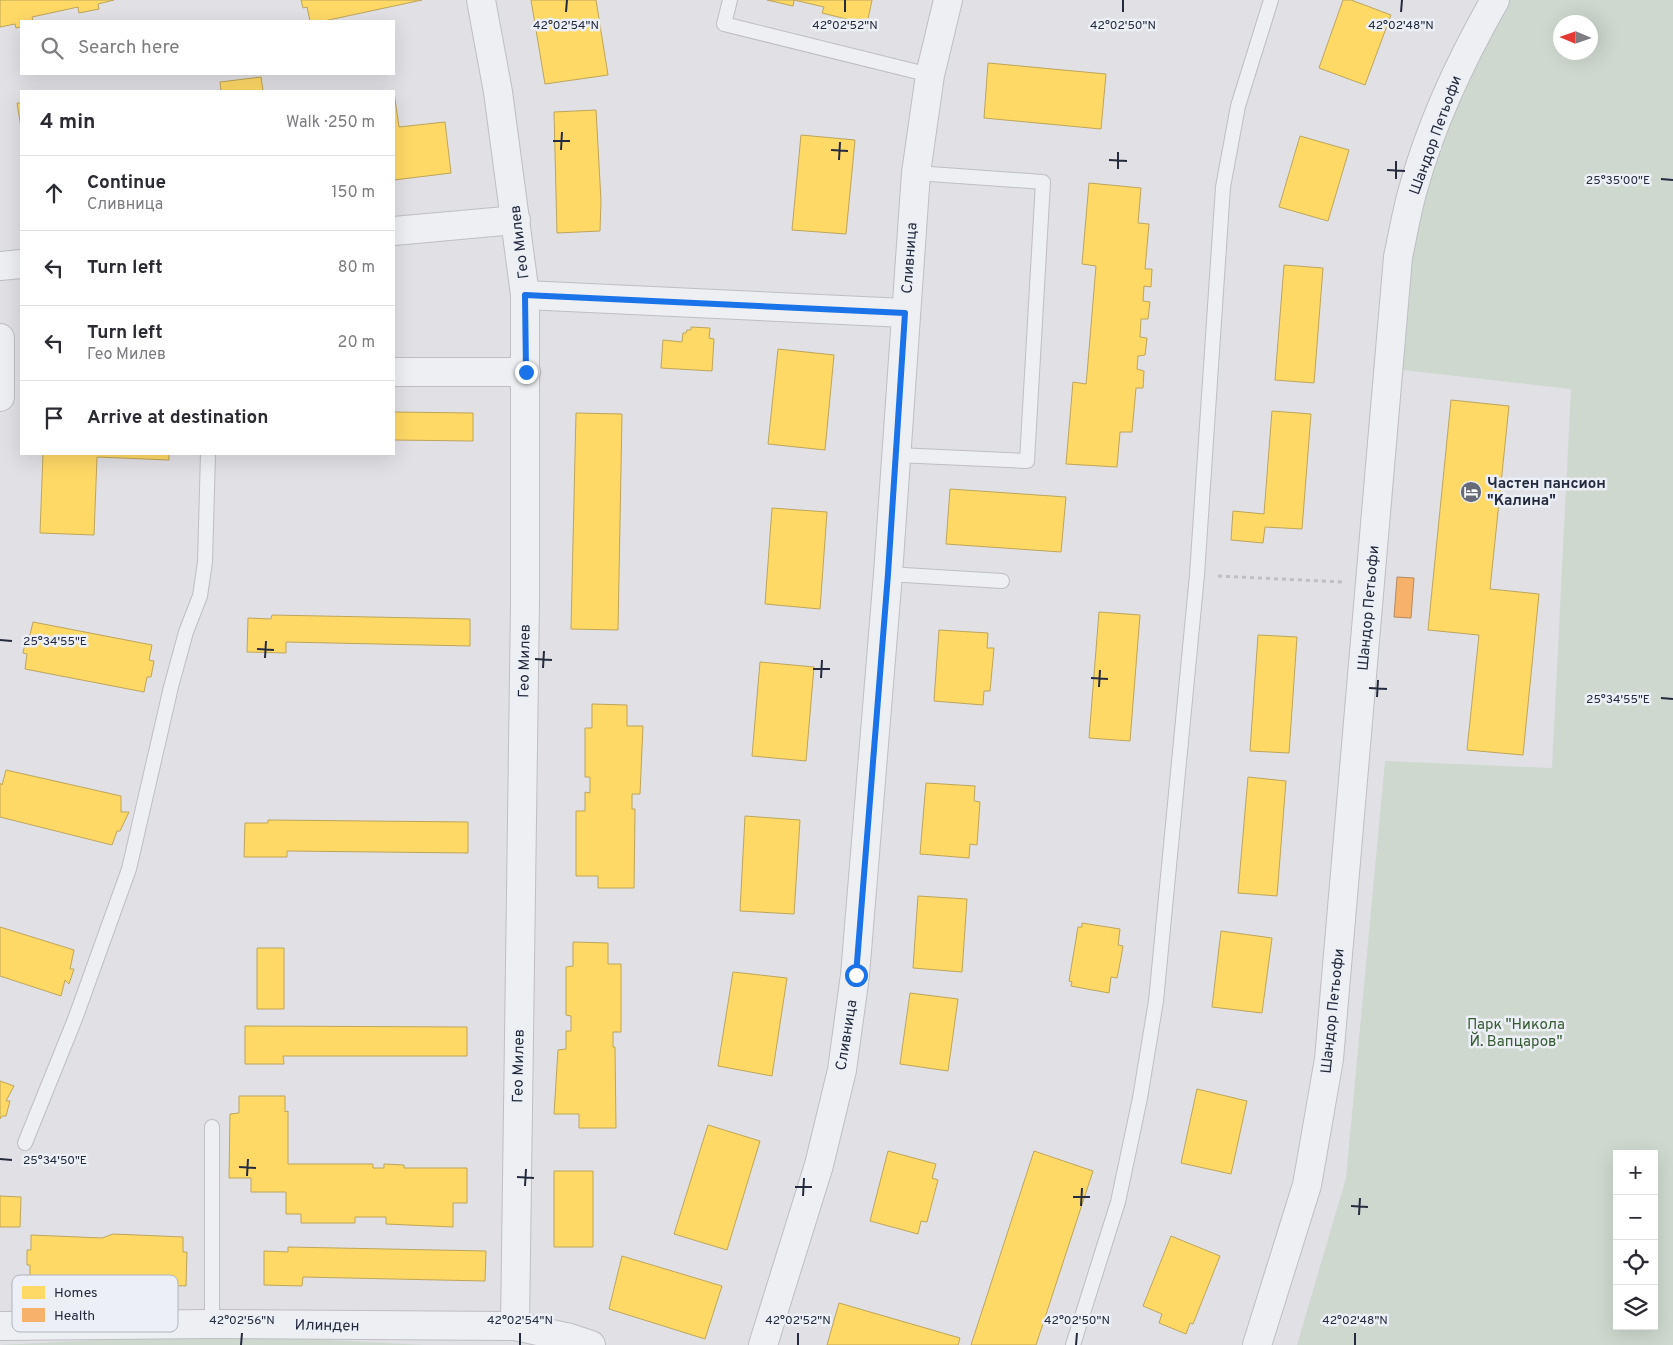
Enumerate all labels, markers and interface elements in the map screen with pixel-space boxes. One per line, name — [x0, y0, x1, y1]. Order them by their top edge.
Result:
north arrow — [1553, 15, 1598, 60]
text: 42°02'54"N — [533, 18, 599, 34]
text: 42°02'52"N — [812, 18, 878, 34]
text: 42°02'50"N — [1090, 18, 1156, 34]
text: 42°02'48"N — [1368, 18, 1434, 34]
search box — [20, 20, 395, 75]
icon: search — [38, 34, 66, 62]
text: Search here — [78, 36, 180, 60]
street label: Шандор Петьофи — [1406, 73, 1467, 198]
text: 4 min — [40, 109, 96, 136]
text: Walk · 250 m — [286, 113, 375, 133]
text: Continue — [87, 171, 166, 195]
text: 25°35'00"E — [1586, 173, 1650, 189]
icon: ahead — [40, 179, 68, 207]
text: 150 m — [332, 183, 375, 203]
text: Сливница — [87, 195, 163, 215]
street label: Гео Милев — [507, 204, 534, 280]
street label: Сливница — [899, 222, 922, 294]
icon: left — [40, 254, 68, 282]
text: Turn left — [87, 256, 163, 280]
text: 80 m — [338, 258, 375, 278]
text: Turn left — [87, 321, 163, 345]
icon: left — [40, 329, 68, 357]
text: 20 m — [338, 333, 375, 353]
text: Гео Милев — [87, 345, 166, 365]
route end — [515, 361, 538, 384]
icon: arrive — [40, 404, 68, 432]
text: Arrive at destination — [87, 406, 268, 430]
place label: Частен пансион "Калина" — [1487, 475, 1606, 511]
hotel icon: Частен пансион "Калина" — [1459, 480, 1483, 504]
street label: Шандор Петьофи — [1355, 545, 1384, 672]
street label: Гео Милев — [515, 624, 536, 698]
text: 25°34'55"E — [23, 634, 87, 650]
text: 25°34'55"E — [1586, 692, 1650, 708]
street label: Шандор Петьофи — [1317, 948, 1350, 1075]
route start — [845, 964, 868, 987]
street label: Сливница — [833, 998, 862, 1072]
park label: Парк "Никола Й. Вапцаров" — [1467, 1016, 1565, 1052]
street label: Гео Милев — [509, 1029, 530, 1103]
map controls — [1613, 1150, 1658, 1330]
button: + — [1613, 1150, 1658, 1195]
text: 25°34'50"E — [23, 1153, 87, 1169]
button: − — [1613, 1195, 1658, 1240]
button: locate — [1613, 1240, 1658, 1285]
legend — [12, 1275, 178, 1332]
text: Homes — [54, 1285, 98, 1302]
button: layers — [1613, 1285, 1658, 1330]
text: Health — [54, 1308, 95, 1325]
text: 42°02'56"N — [209, 1313, 275, 1329]
text: 42°02'54"N — [487, 1313, 553, 1329]
text: 42°02'52"N — [765, 1313, 831, 1329]
text: 42°02'50"N — [1044, 1313, 1110, 1329]
text: 42°02'48"N — [1322, 1313, 1388, 1329]
street label: Илинден — [294, 1316, 360, 1337]

